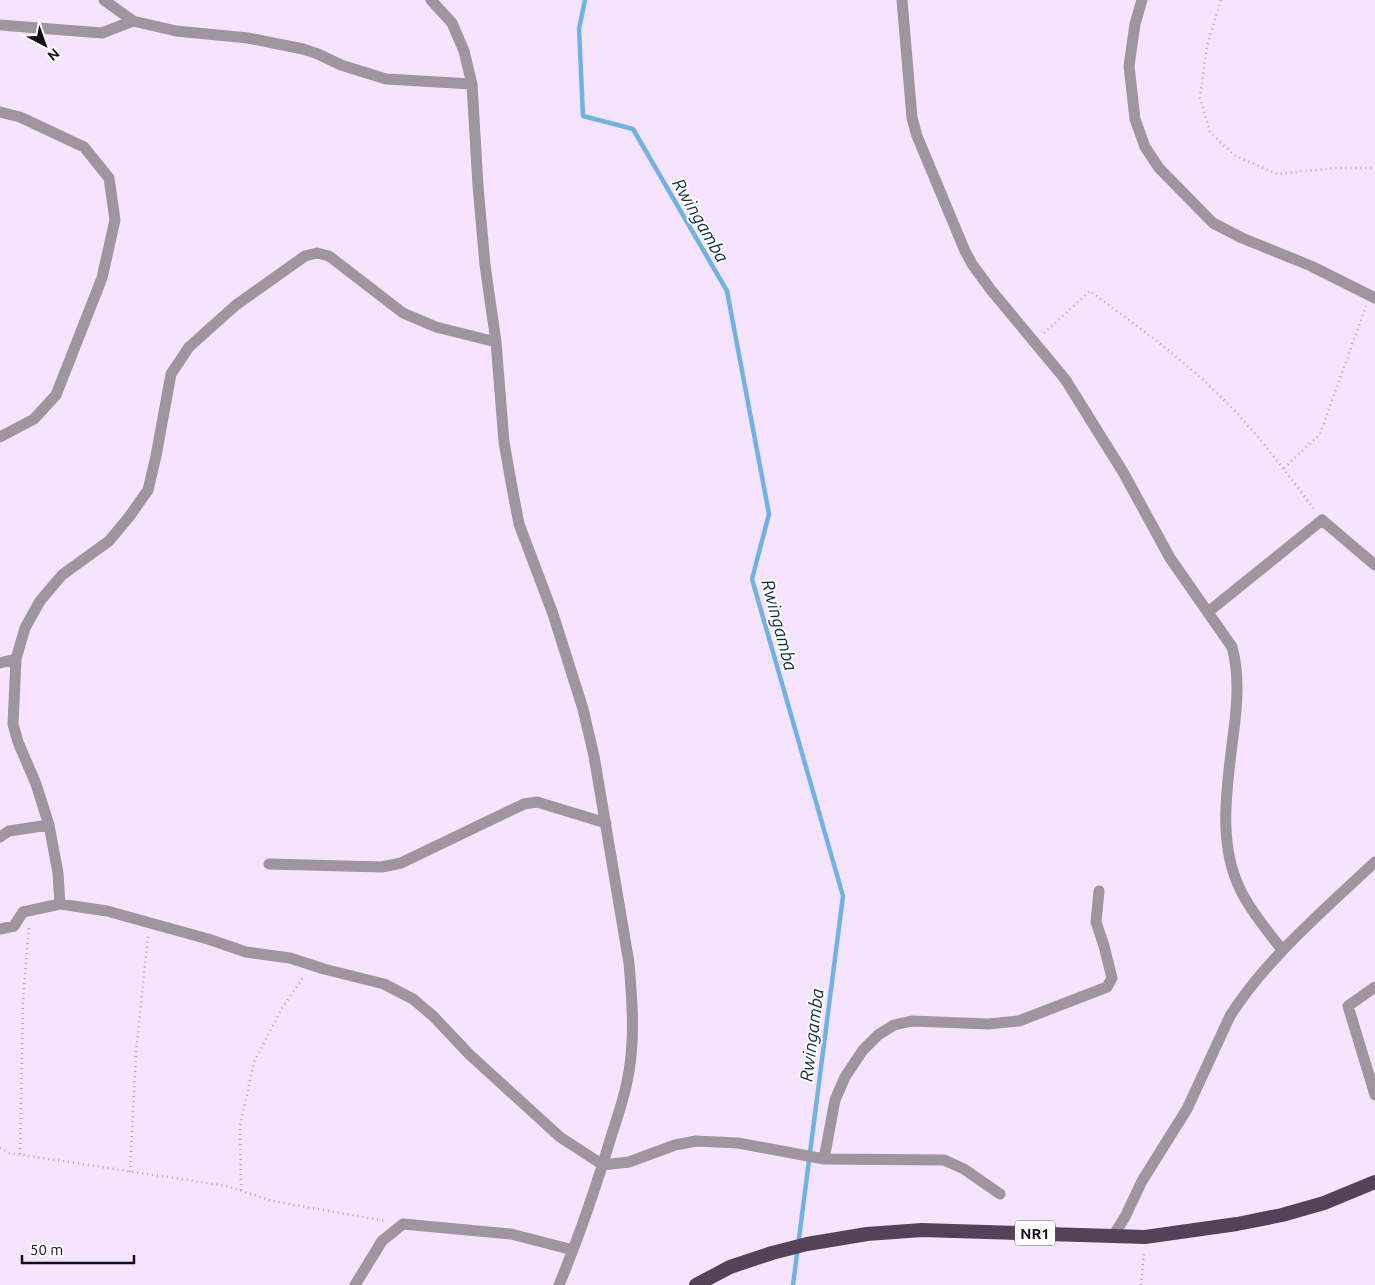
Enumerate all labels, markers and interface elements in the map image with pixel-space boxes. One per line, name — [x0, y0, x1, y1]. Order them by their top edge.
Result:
north arrow — [20, 20, 70, 70]
text: N — [44, 45, 63, 64]
water label: Rwingamba — [669, 174, 733, 266]
water label: Rwingamba — [758, 577, 802, 673]
water label: Rwingamba — [795, 987, 827, 1083]
road number: NR1 — [1015, 1220, 1055, 1246]
scale bar — [22, 1232, 135, 1264]
text: 50 m — [30, 1241, 63, 1258]

